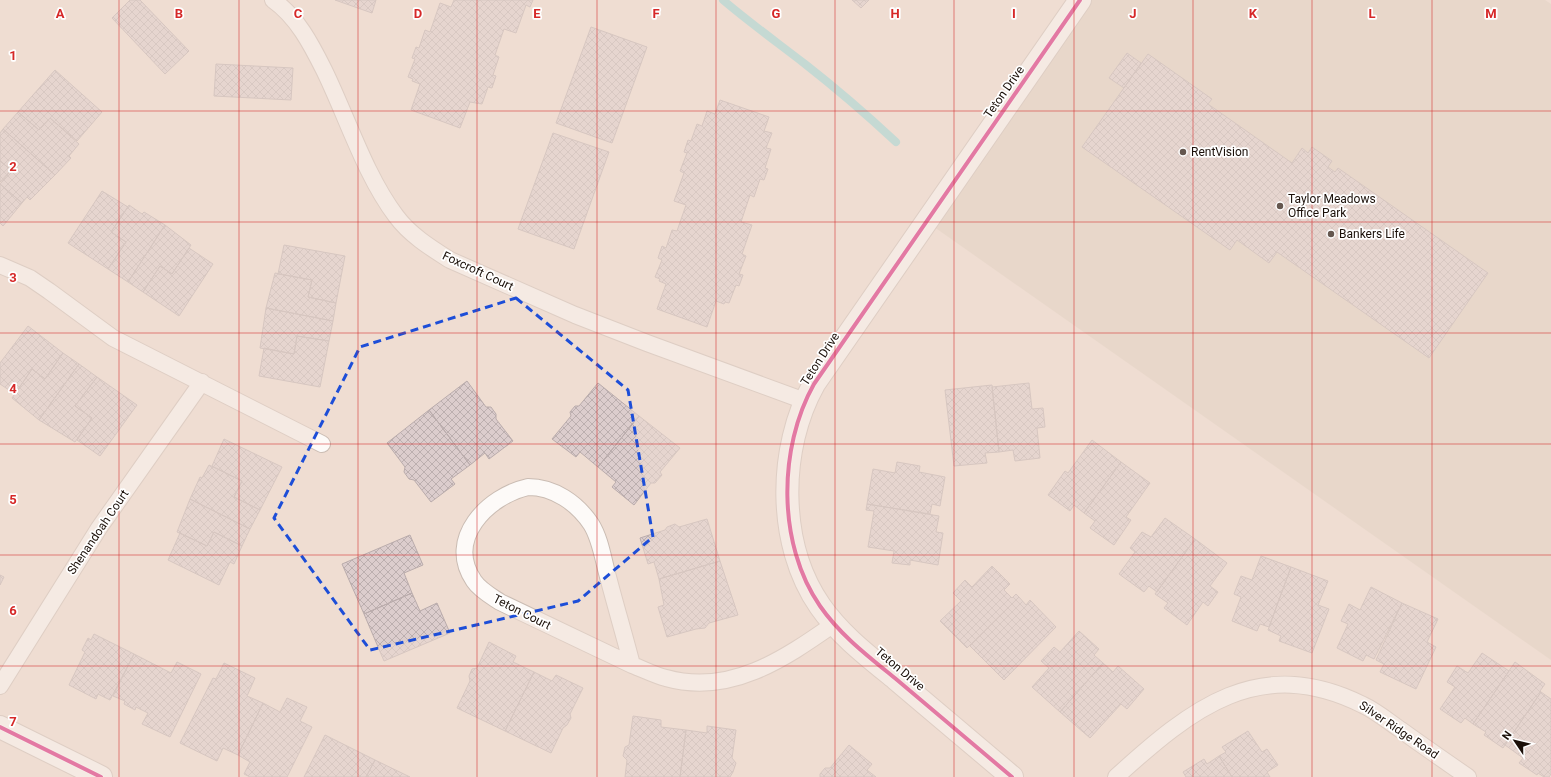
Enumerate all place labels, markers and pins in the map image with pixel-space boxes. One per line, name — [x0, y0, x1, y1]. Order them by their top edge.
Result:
place label: RentVision — [1191, 145, 1248, 159]
marker: RentVision — [1178, 147, 1188, 157]
place label: Taylor Meadows Office Park — [1288, 192, 1376, 220]
marker: Taylor Meadows Office Park — [1275, 201, 1285, 211]
place label: Bankers Life — [1339, 227, 1405, 241]
marker: Bankers Life — [1326, 229, 1336, 239]

